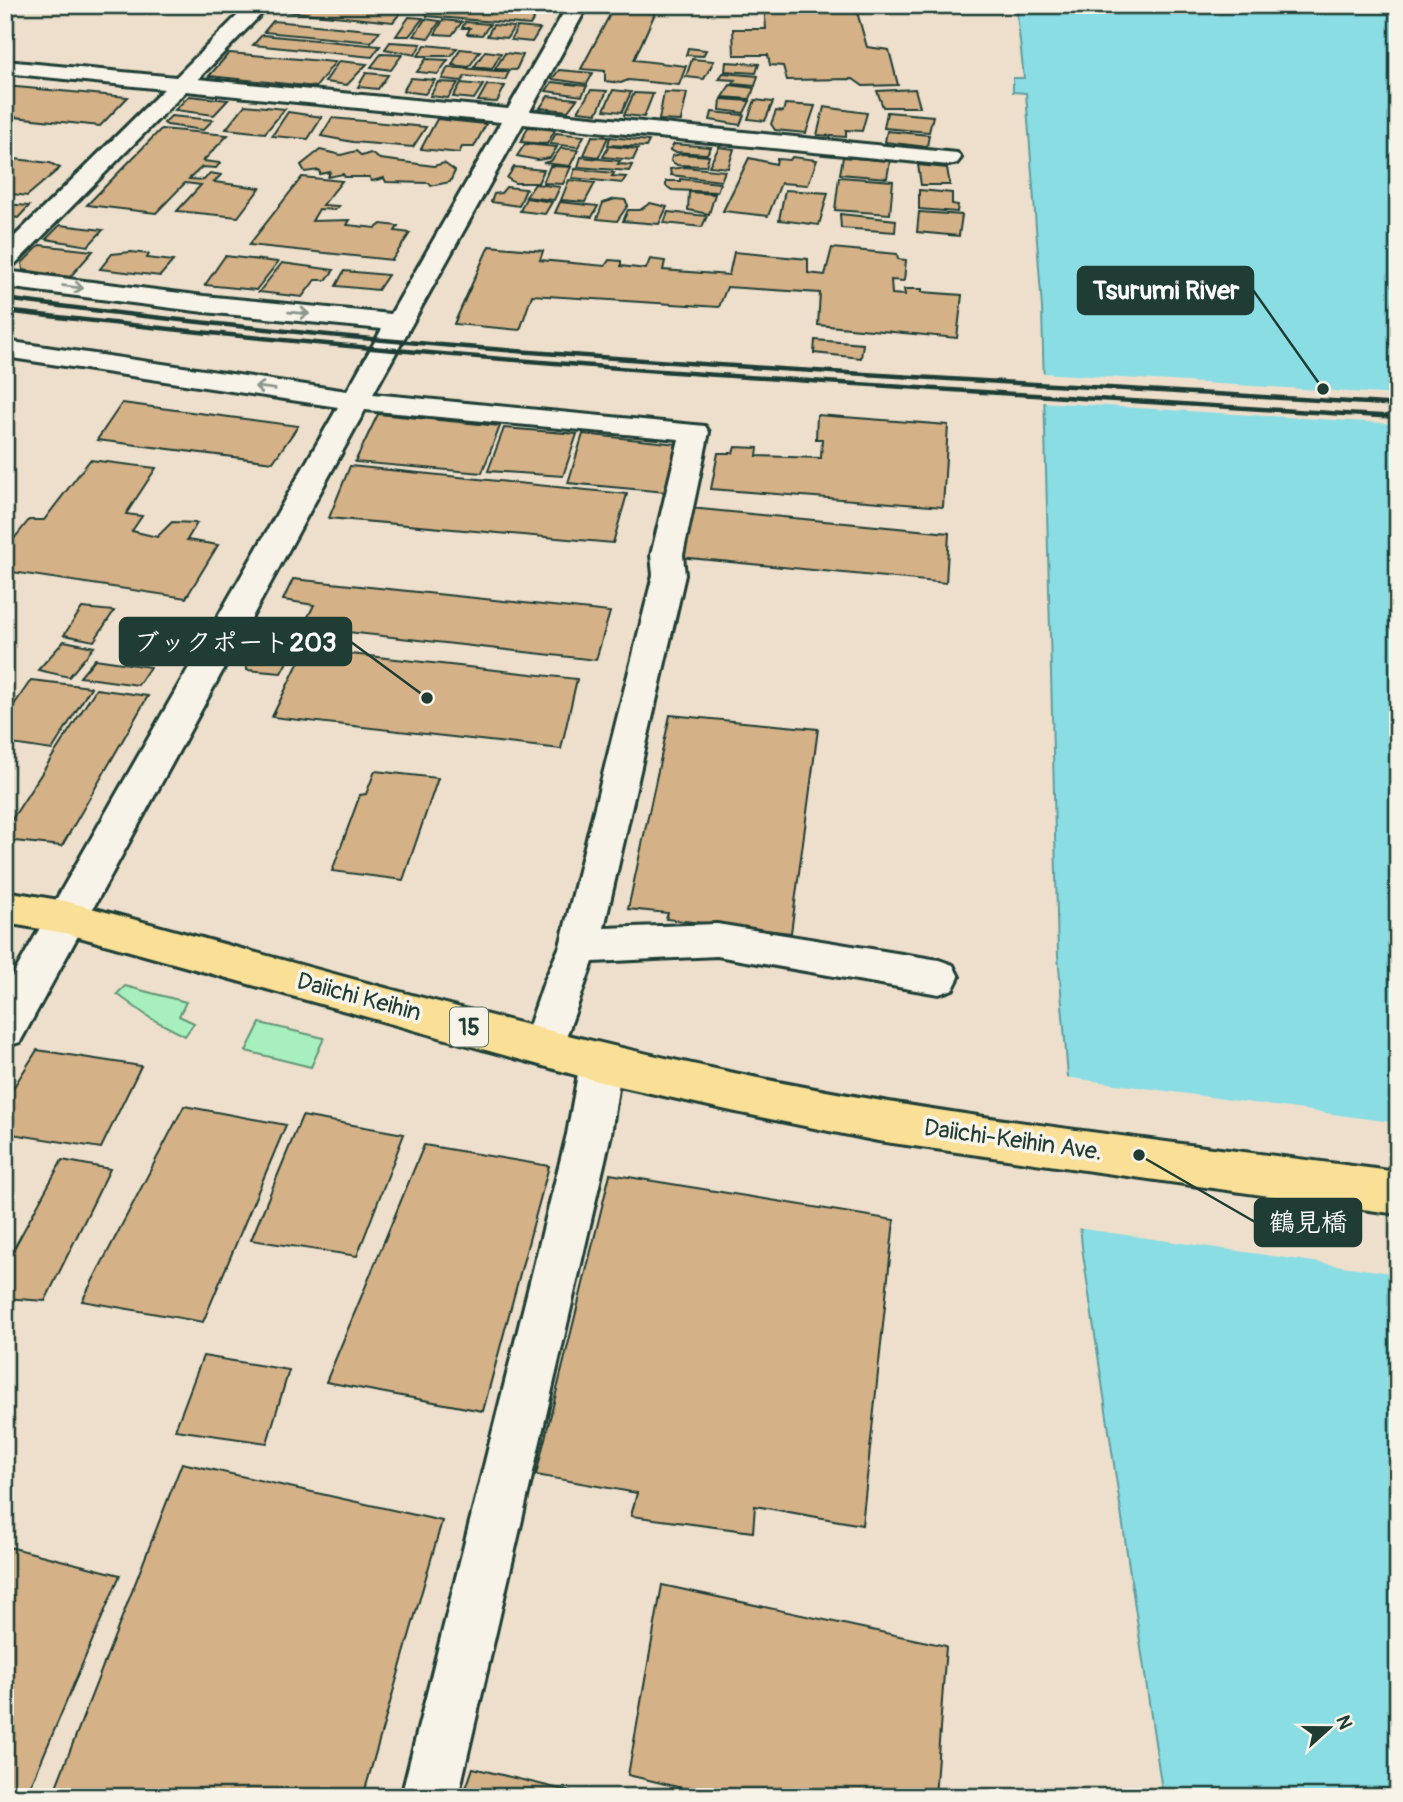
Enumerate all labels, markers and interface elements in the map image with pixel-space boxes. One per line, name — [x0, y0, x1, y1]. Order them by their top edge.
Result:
callout: Tsurumi River — [1078, 267, 1253, 314]
text: Tsurumi River — [1092, 275, 1240, 307]
one-way arrow — [61, 281, 84, 294]
one-way arrow — [287, 307, 310, 320]
one-way arrow — [254, 381, 277, 394]
callout: ブックポート203 — [120, 618, 351, 665]
text: ブックポート203 — [134, 627, 336, 659]
street label: Daiichi Keihin — [294, 966, 424, 1028]
road number: 15 — [450, 1008, 488, 1046]
street label: Daiichi-Keihin Ave. — [922, 1113, 1104, 1167]
callout: 鶴見橋 — [1255, 1199, 1361, 1246]
text: 鶴見橋 — [1269, 1207, 1347, 1239]
north arrow — [1294, 1694, 1364, 1764]
text: N — [1330, 1712, 1357, 1733]

